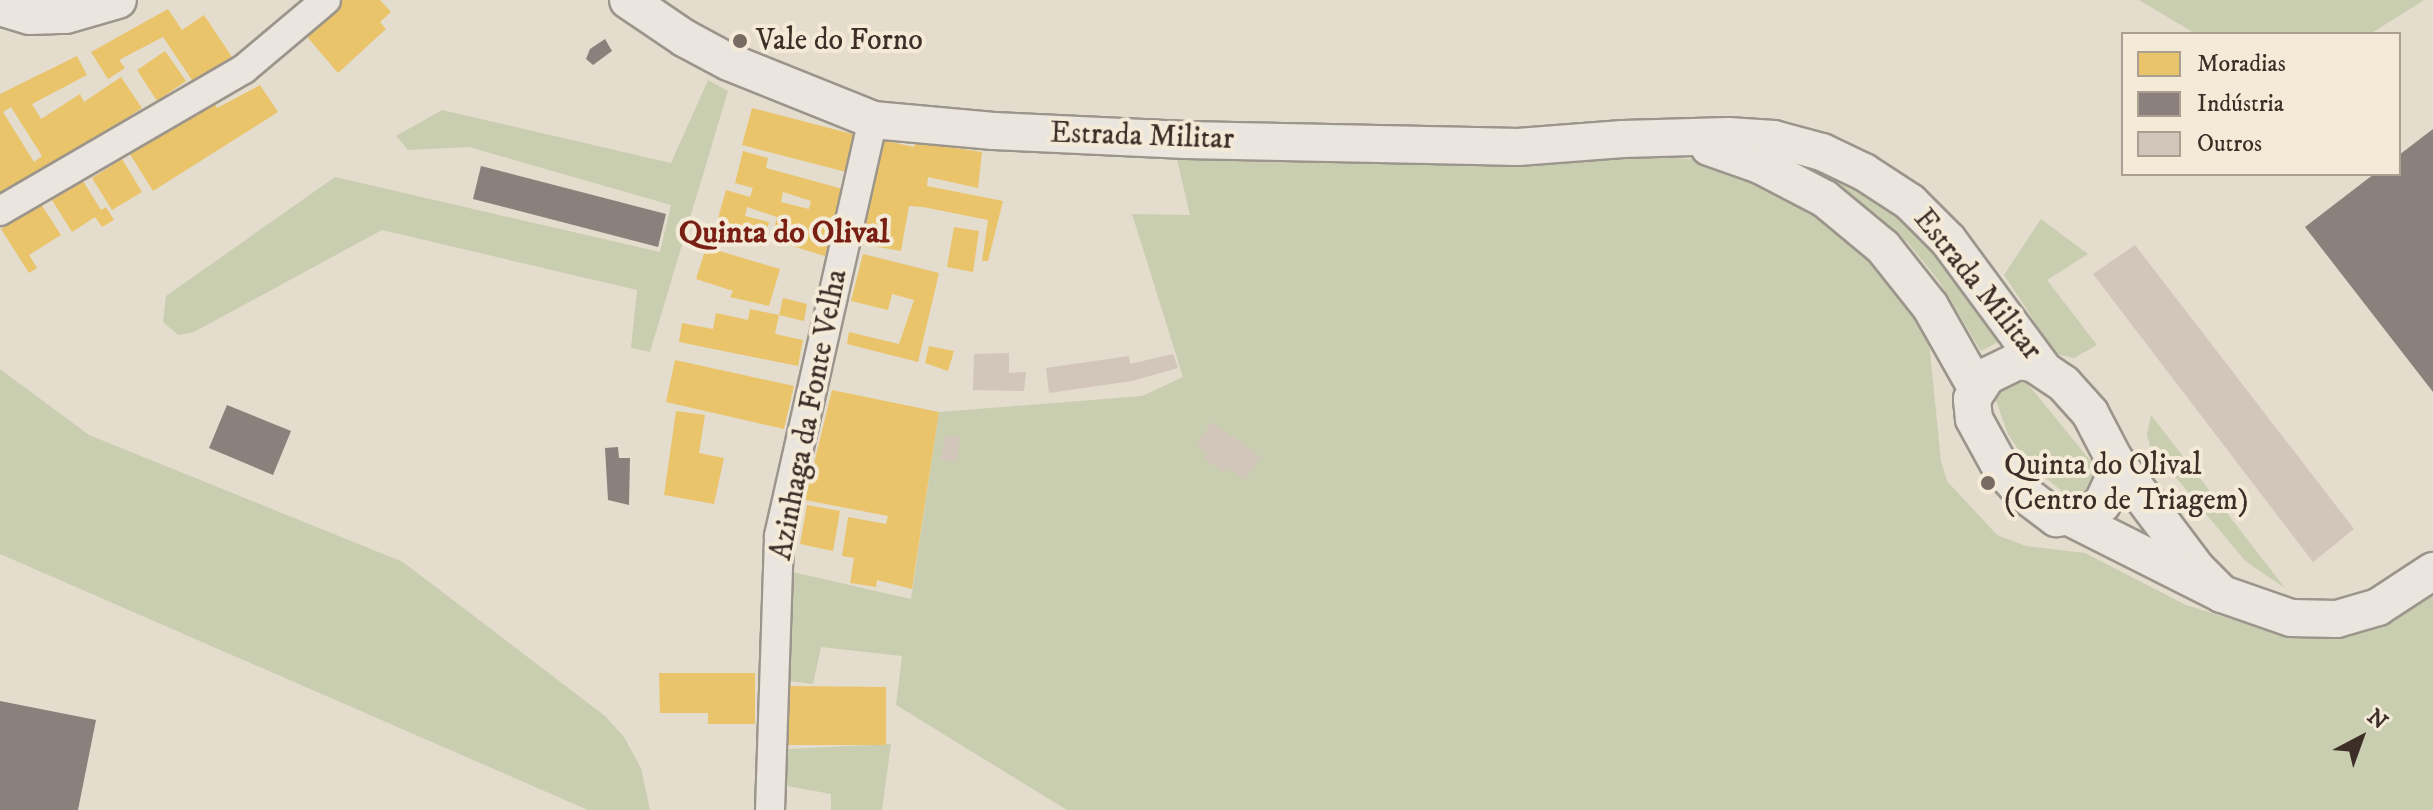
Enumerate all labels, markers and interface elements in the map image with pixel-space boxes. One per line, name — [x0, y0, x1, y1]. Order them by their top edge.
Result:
place label: Vale do Forno — [756, 23, 923, 59]
marker: Vale do Forno — [731, 32, 749, 50]
legend — [2121, 32, 2401, 176]
text: Moradias — [2197, 49, 2286, 79]
text: Indústria — [2197, 89, 2284, 119]
street label: Estrada Militar — [1049, 116, 1235, 158]
text: Outros — [2197, 129, 2262, 159]
street label: Estrada Militar — [1905, 202, 2049, 368]
district label: Quinta do Olival — [679, 214, 889, 252]
street label: Azinhaga da Fonte Velha — [764, 267, 856, 563]
place label: Quinta do Olival (Centro de Triagem) — [2004, 448, 2248, 518]
marker: Quinta do Olival (Centro de Triagem) — [1979, 474, 1997, 492]
north arrow — [2321, 698, 2401, 778]
text: N — [2361, 703, 2393, 736]

